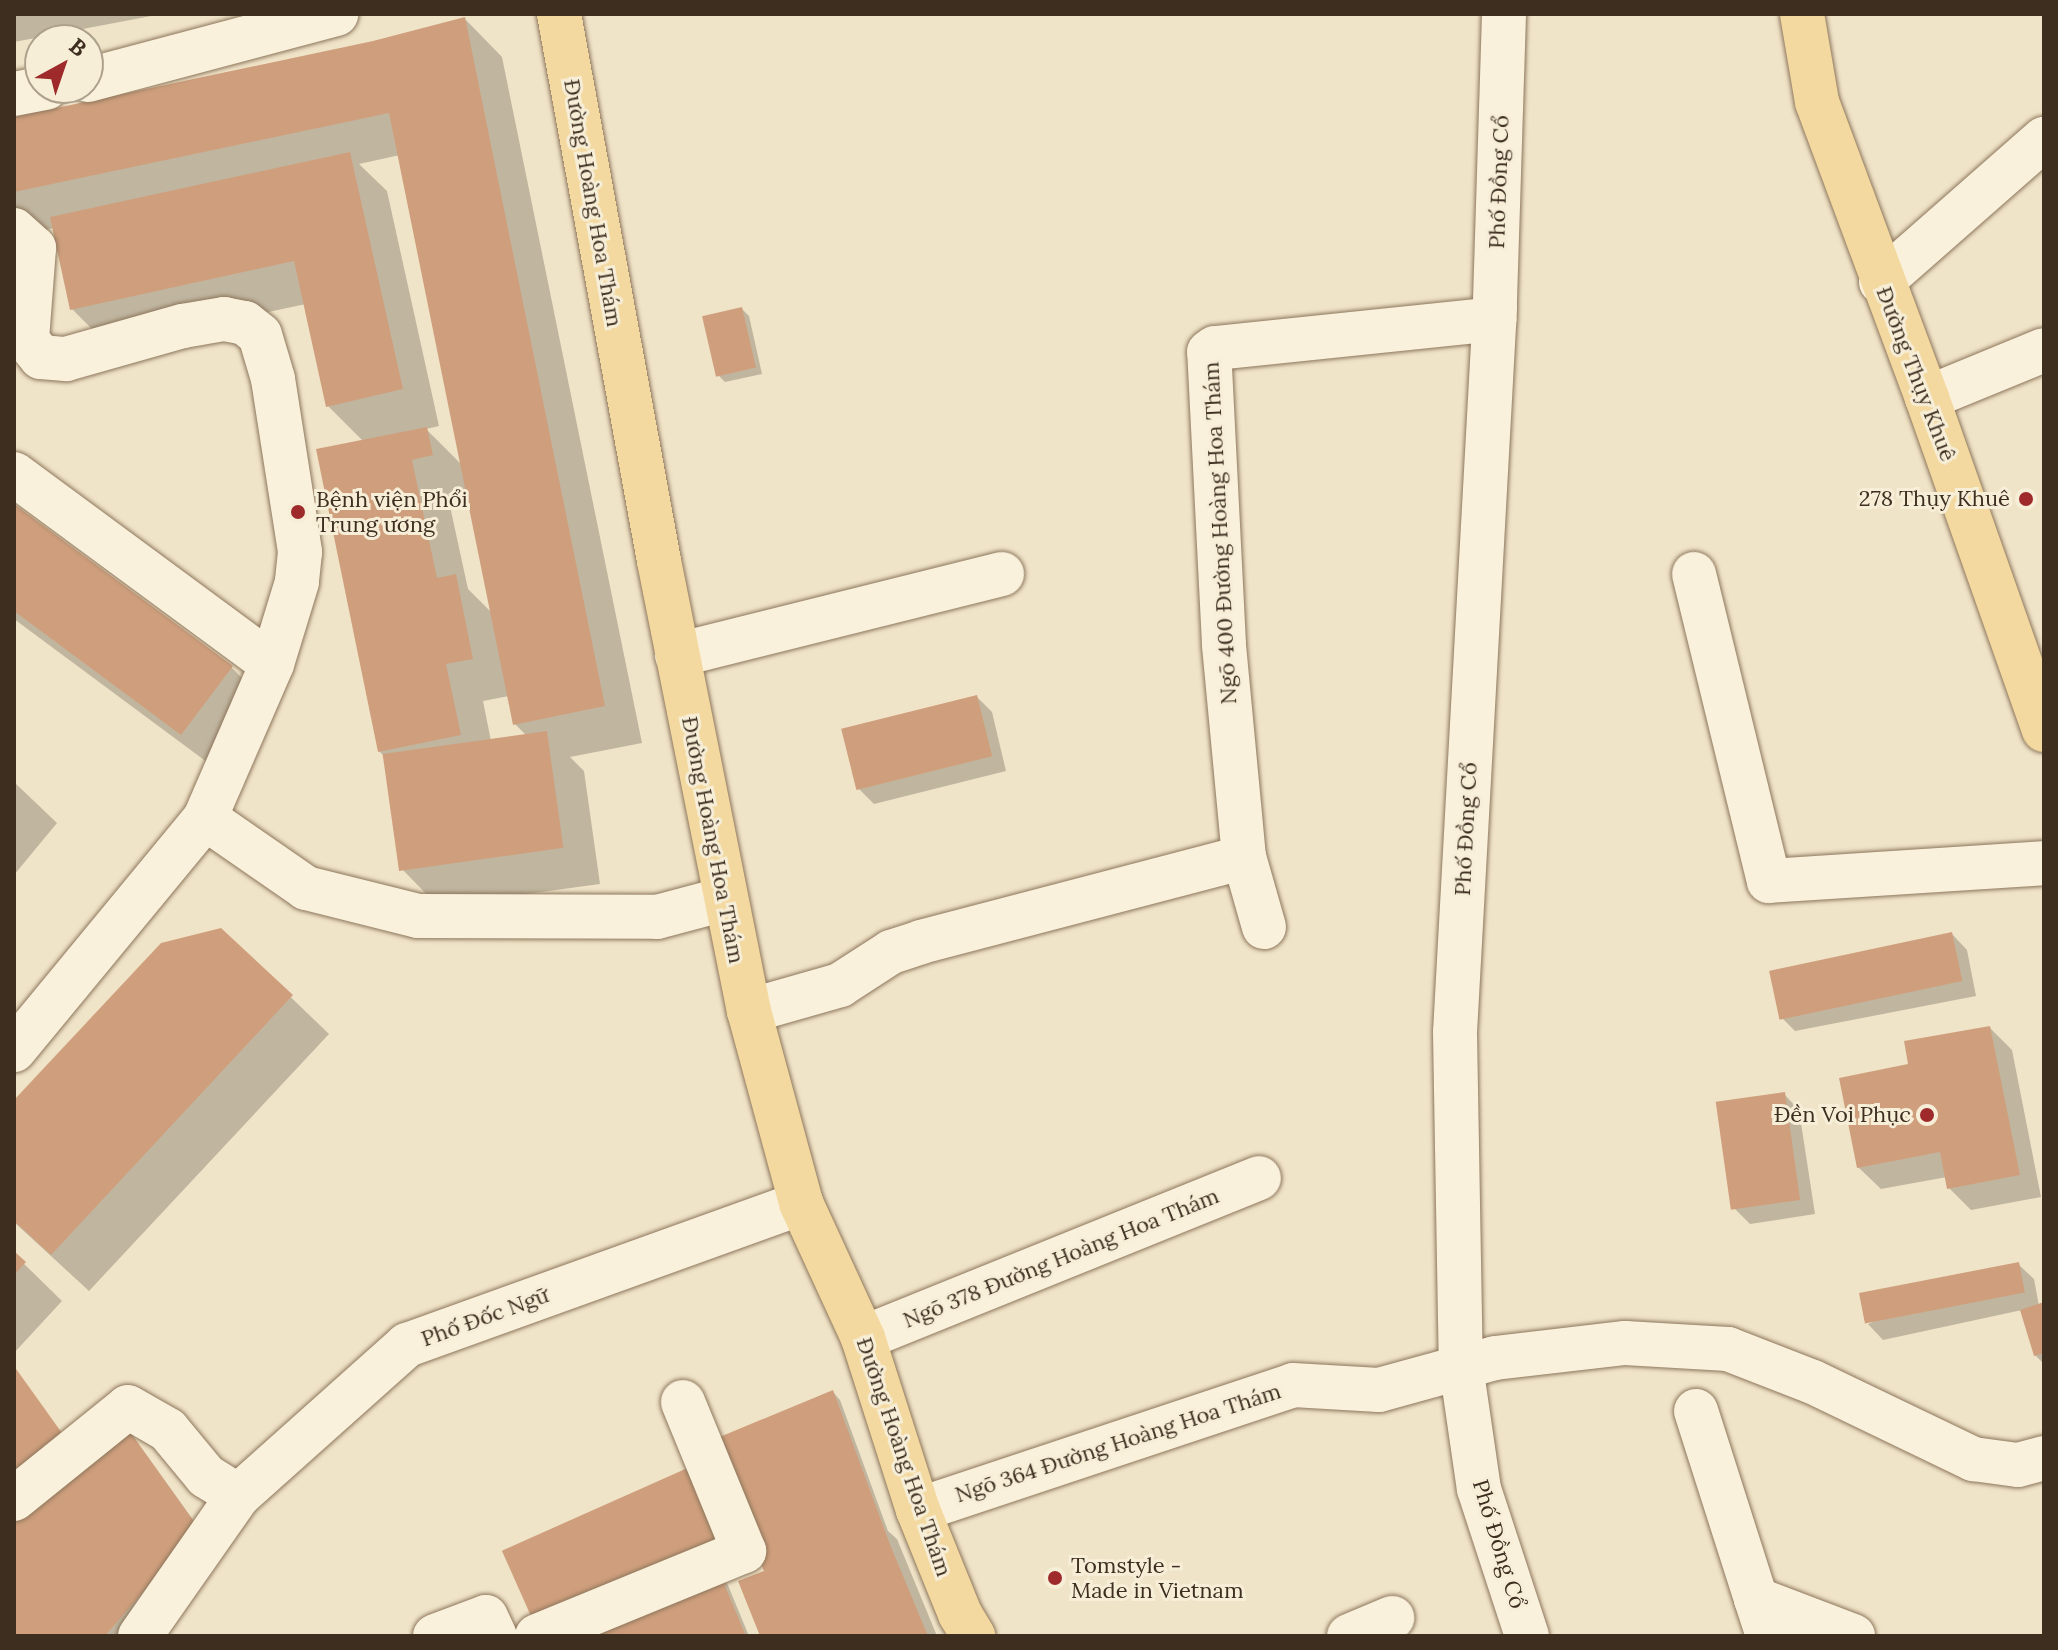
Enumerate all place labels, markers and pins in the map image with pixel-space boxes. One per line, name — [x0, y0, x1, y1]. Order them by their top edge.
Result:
place label: Bệnh viện Phổi Trung ương — [316, 486, 468, 538]
place label: 278 Thụy Khuê — [1859, 486, 2010, 512]
marker: 278 Thụy Khuê — [2017, 490, 2035, 508]
marker: Bệnh viện Phổi Trung ương — [287, 501, 309, 523]
place label: Đền Voi Phục — [1774, 1102, 1911, 1128]
marker: Đền Voi Phục — [1918, 1106, 1936, 1124]
place label: Tomstyle - Made in Vietnam — [1071, 1552, 1244, 1604]
marker: Tomstyle - Made in Vietnam — [1046, 1569, 1064, 1587]

